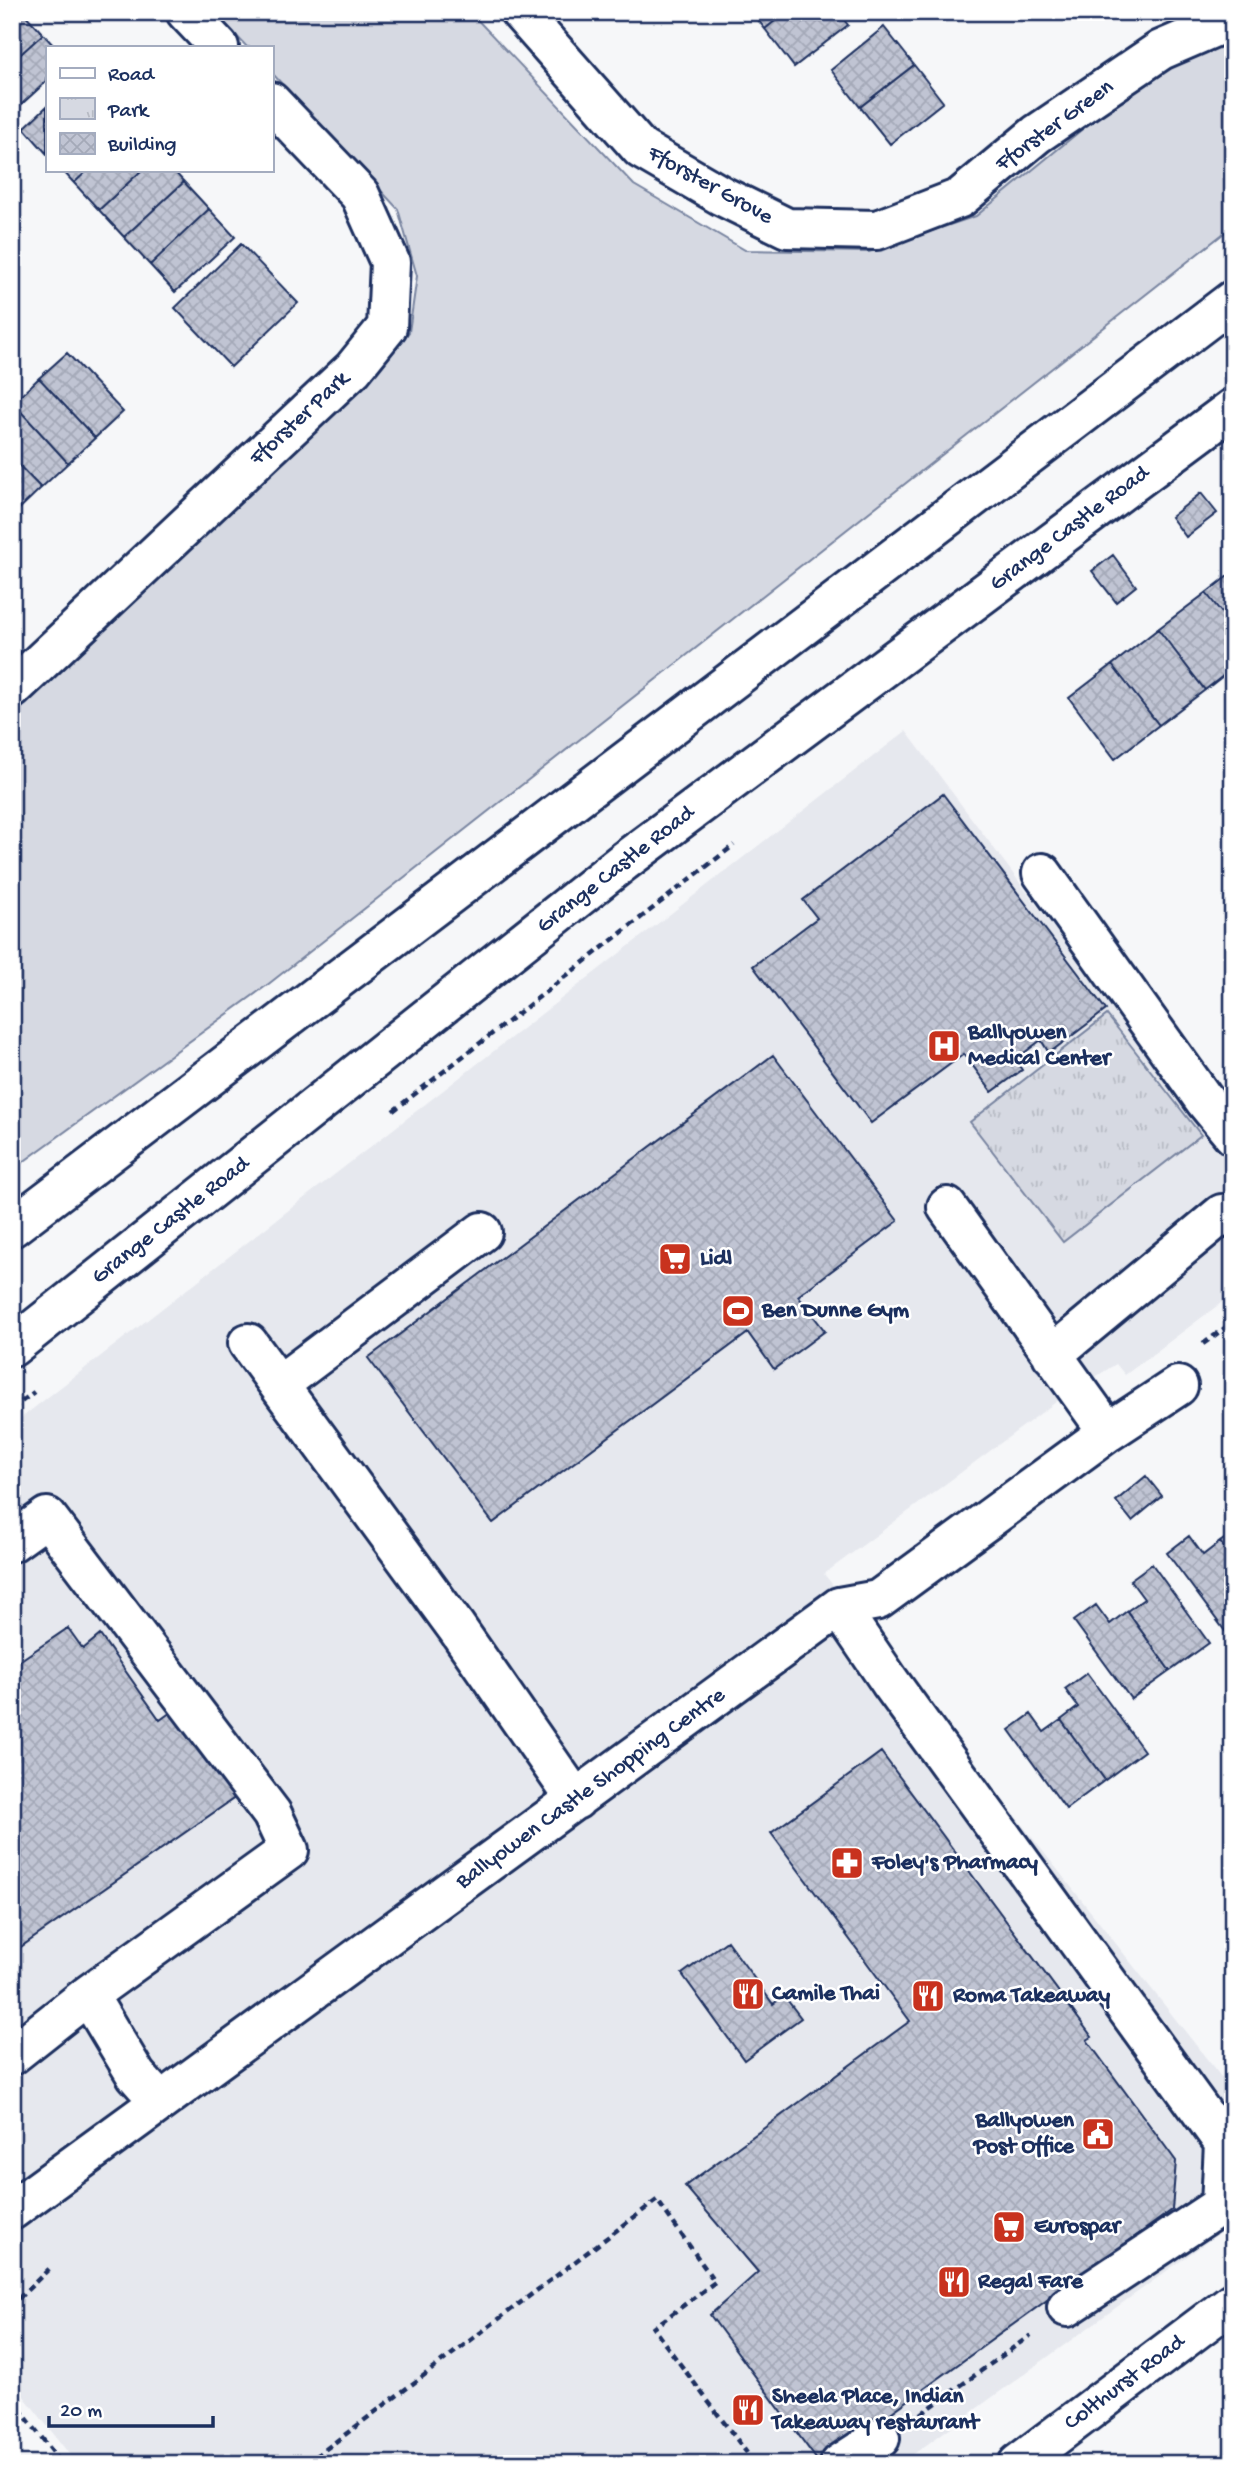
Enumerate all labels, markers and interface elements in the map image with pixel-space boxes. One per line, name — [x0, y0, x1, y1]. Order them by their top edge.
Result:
legend — [46, 46, 273, 172]
text: Road — [108, 64, 156, 89]
street label: Fforster Green — [990, 74, 1119, 179]
text: Park — [107, 100, 151, 125]
text: Building — [107, 134, 177, 159]
street label: Fforster Grove — [642, 140, 778, 232]
street label: Fforster Park — [244, 364, 357, 473]
street label: Grange Castle Road — [985, 459, 1156, 598]
street label: Grange Castle Road — [532, 799, 701, 940]
place label: Ballyowen Medical Center — [967, 1020, 1113, 1073]
hospital icon: Ballyowen Medical Center — [925, 1027, 963, 1065]
street label: Grange Castle Road — [87, 1150, 256, 1291]
supermarket icon: Lidl — [656, 1240, 694, 1278]
place label: Lidl — [700, 1246, 732, 1273]
sports icon: Ben Dunne Gym — [719, 1292, 757, 1330]
place label: Ben Dunne Gym — [761, 1298, 910, 1325]
street label: Ballyowen Castle Shopping Centre — [450, 1682, 732, 1896]
pharmacy icon: Foley's Pharmacy — [828, 1844, 866, 1882]
place label: Foley's Pharmacy — [871, 1850, 1039, 1877]
restaurant icon: Camile Thai — [729, 1975, 767, 2013]
restaurant icon: Roma Takeaway — [909, 1977, 947, 2015]
place label: Camile Thai — [772, 1981, 880, 2008]
place label: Roma Takeaway — [952, 1983, 1111, 2010]
place label: Ballyowen Post Office — [971, 2108, 1075, 2161]
public building icon: Ballyowen Post Office — [1079, 2115, 1117, 2153]
supermarket icon: Eurospar — [990, 2208, 1028, 2246]
place label: Eurospar — [1034, 2214, 1123, 2241]
restaurant icon: Regal Fare — [935, 2263, 973, 2301]
place label: Regal Fare — [977, 2269, 1084, 2296]
street label: Colthurst Road — [1059, 2328, 1192, 2437]
place label: Sheela Place, Indian Takeaway restaurant — [770, 2384, 981, 2437]
scale bar — [49, 2385, 214, 2429]
restaurant icon: Sheela Place, Indian Takeaway restaurant — [729, 2391, 767, 2429]
text: 20 m — [60, 2400, 102, 2425]

